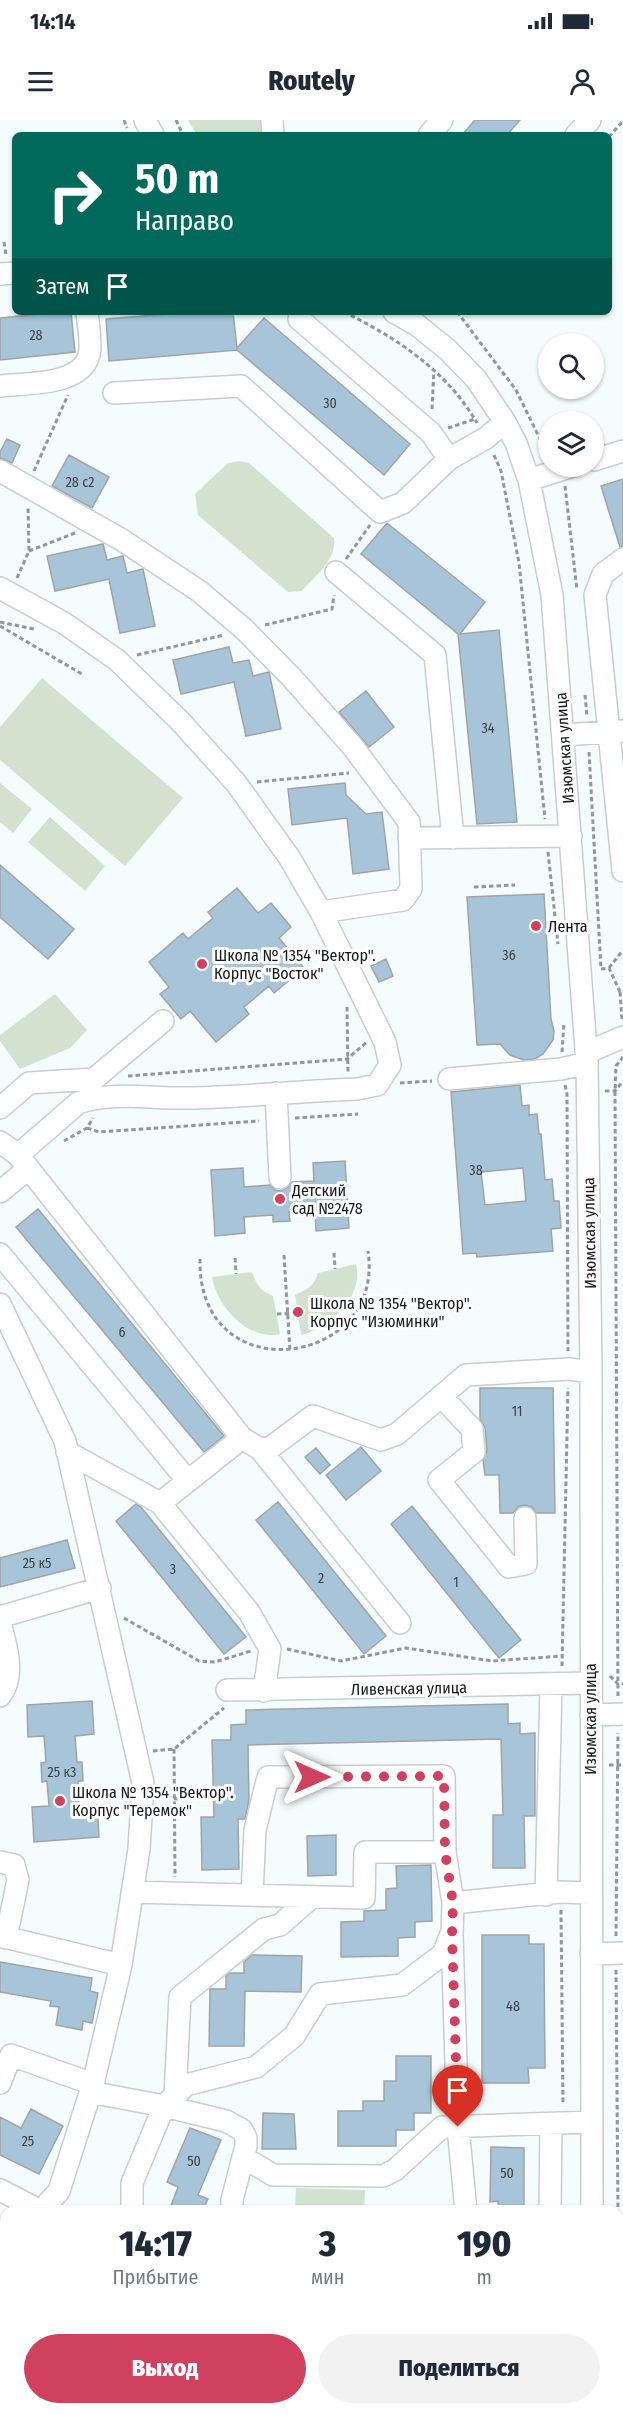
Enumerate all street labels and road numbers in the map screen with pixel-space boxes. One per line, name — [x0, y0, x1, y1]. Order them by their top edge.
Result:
street label: Изюмская улица — [551, 691, 578, 804]
street label: Изюмская улица — [579, 1177, 600, 1289]
street label: Изюмская улица — [581, 1663, 600, 1775]
street label: Ливенская улица — [351, 1678, 467, 1699]

